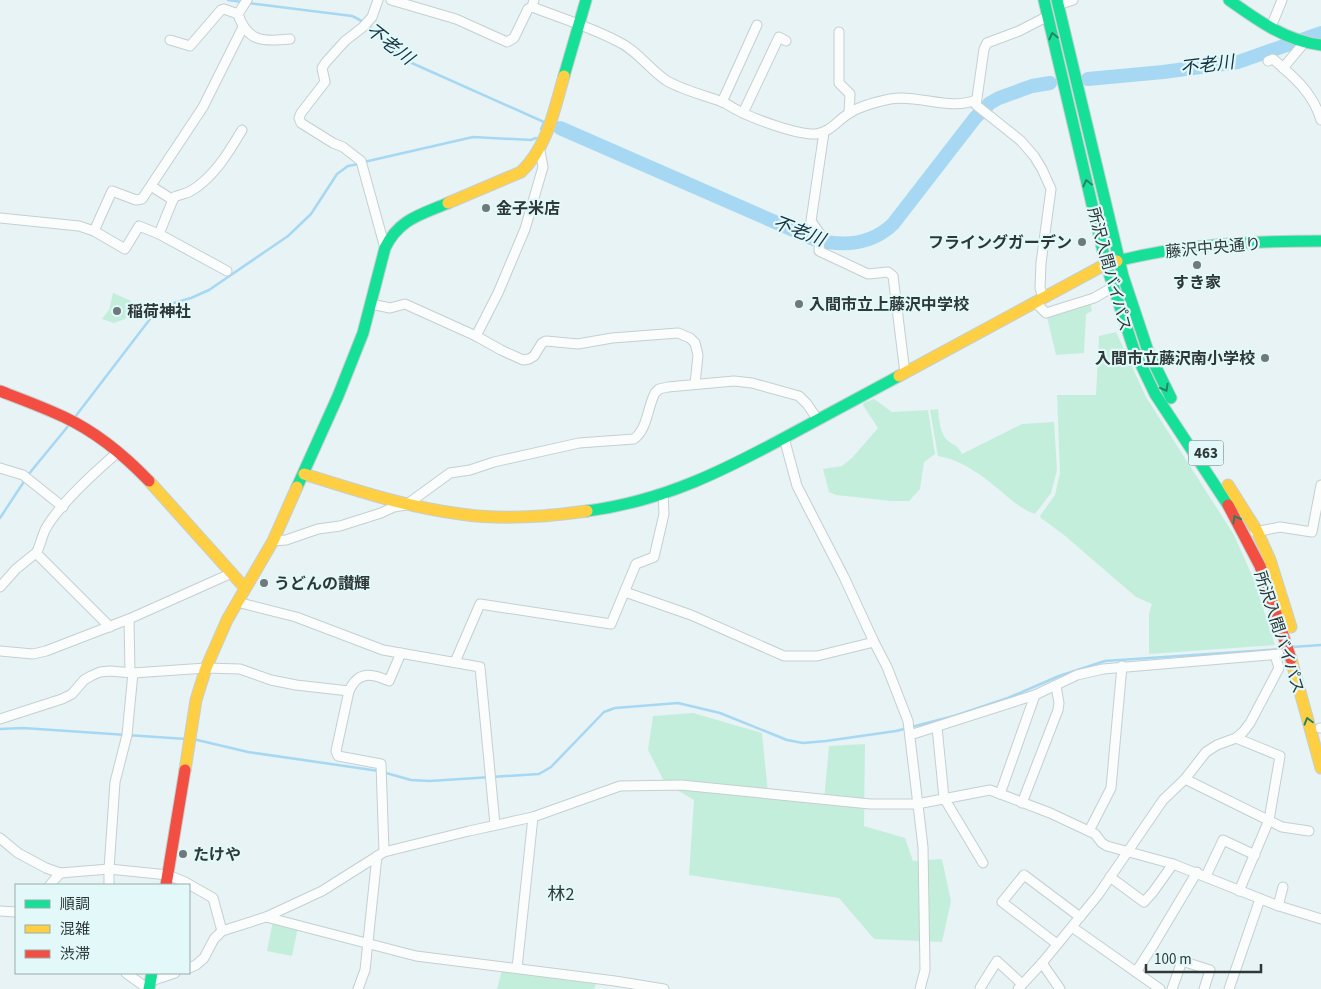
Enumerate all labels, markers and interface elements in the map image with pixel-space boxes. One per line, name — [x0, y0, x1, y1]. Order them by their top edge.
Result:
water label: 不老川 — [361, 18, 420, 72]
one-way arrow — [1048, 31, 1059, 40]
water label: 不老川 — [1179, 50, 1237, 81]
one-way arrow — [1082, 178, 1093, 187]
place label: 金子米店 — [496, 198, 560, 220]
marker: 金子米店 — [480, 202, 492, 214]
street label: 所沢入間バイパス — [1082, 205, 1136, 334]
water label: 不老川 — [769, 210, 830, 254]
place label: フライングガーデン — [928, 232, 1072, 254]
street label: 藤沢中央通り — [1164, 233, 1262, 263]
marker: フライングガーデン — [1076, 236, 1088, 248]
marker: すき家 — [1191, 259, 1203, 271]
place label: すき家 — [1173, 272, 1221, 294]
place label: 入間市立上藤沢中学校 — [809, 294, 969, 316]
marker: 入間市立上藤沢中学校 — [793, 298, 805, 310]
place label: 稲荷神社 — [127, 301, 191, 323]
marker: 稲荷神社 — [111, 305, 123, 317]
place label: 入間市立藤沢南小学校 — [1095, 348, 1255, 370]
marker: 入間市立藤沢南小学校 — [1259, 352, 1271, 364]
one-way arrow — [1159, 383, 1169, 392]
road number: 463 — [1188, 440, 1224, 466]
one-way arrow — [1232, 515, 1242, 524]
street label: 所沢入間バイパス — [1249, 568, 1309, 696]
place label: うどんの讃輝 — [274, 573, 370, 595]
marker: うどんの讃輝 — [258, 577, 270, 589]
one-way arrow — [1303, 718, 1313, 726]
place label: たけや — [193, 844, 241, 866]
marker: たけや — [177, 848, 189, 860]
district label: 林2 — [548, 882, 575, 907]
legend — [15, 884, 190, 974]
text: 順調 — [60, 894, 90, 915]
text: 混雑 — [60, 919, 90, 940]
scale bar — [1146, 942, 1261, 974]
text: 渋滞 — [60, 944, 90, 965]
text: 100 m — [1154, 949, 1192, 970]

